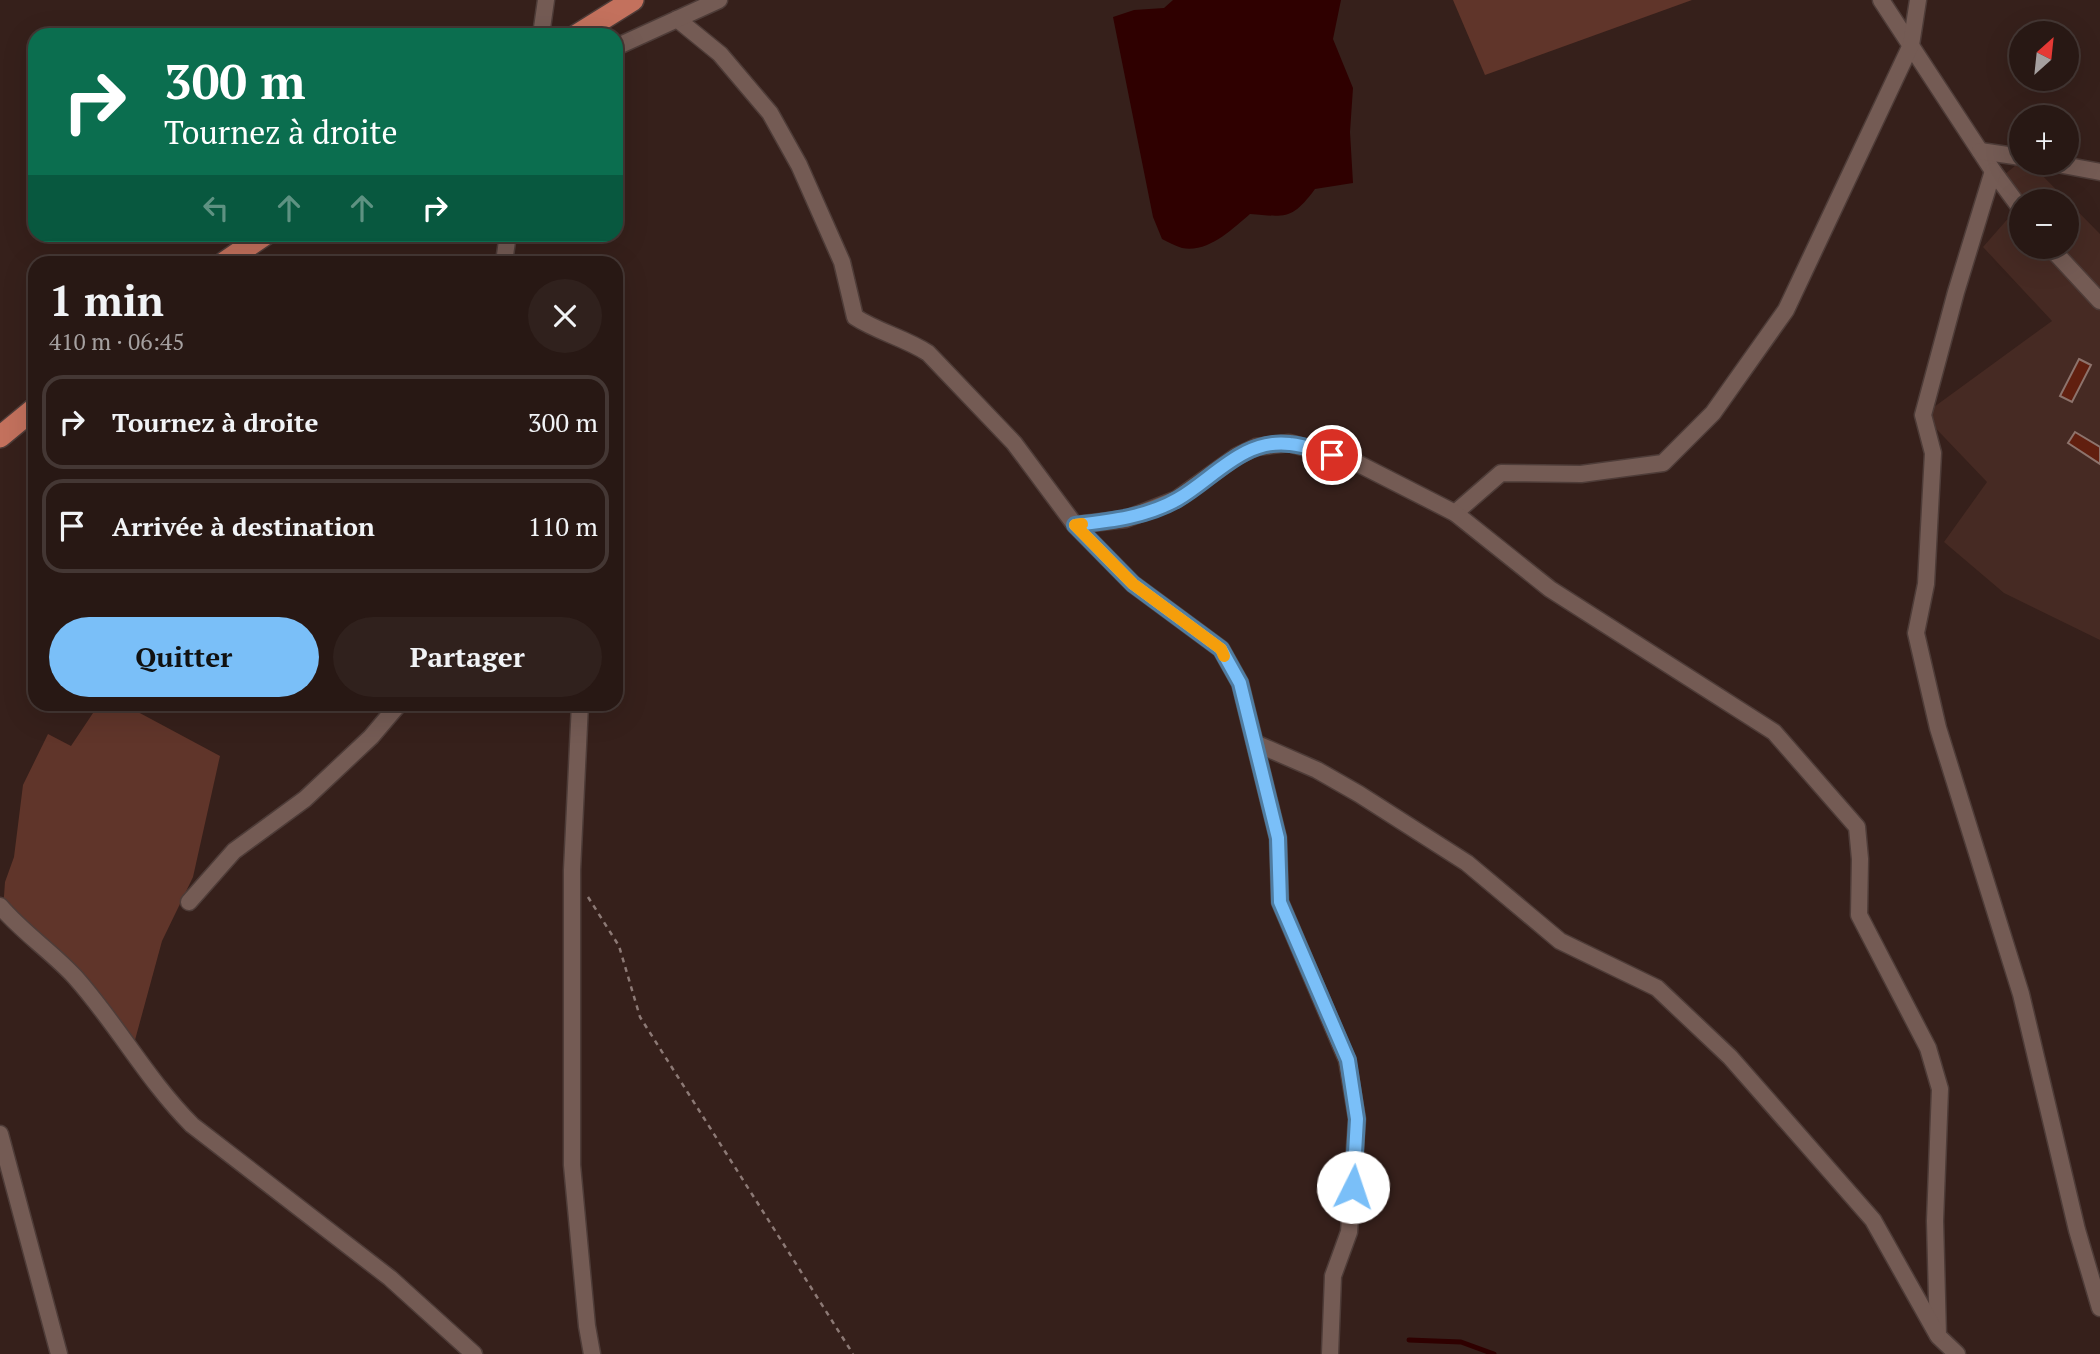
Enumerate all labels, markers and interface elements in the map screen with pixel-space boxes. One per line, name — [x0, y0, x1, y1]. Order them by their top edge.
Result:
north arrow — [2009, 21, 2079, 91]
map controls — [2009, 21, 2079, 259]
text: 300 m — [164, 48, 306, 113]
icon: right — [49, 56, 140, 147]
button: + — [2009, 105, 2079, 175]
text: Tournez à droite — [164, 111, 398, 153]
icon: left — [197, 189, 235, 227]
icon: ahead — [270, 189, 308, 227]
icon: ahead — [343, 189, 381, 227]
icon: right — [416, 189, 454, 227]
button: − — [2009, 189, 2079, 259]
text: 1 min — [49, 272, 164, 328]
button: close — [528, 279, 602, 353]
text: 410 m · 06:45 — [49, 326, 184, 357]
icon: right — [53, 403, 91, 441]
text: Tournez à droite — [112, 405, 318, 439]
text: 300 m — [528, 405, 598, 439]
pin — [1302, 425, 1362, 485]
icon: arrive — [1313, 436, 1351, 474]
icon: arrive — [53, 507, 91, 545]
text: Arrivée à destination — [112, 509, 375, 543]
text: 110 m — [528, 509, 598, 543]
button: Quitter — [49, 617, 319, 697]
button: Partager — [333, 617, 602, 697]
position arrow — [1316, 1150, 1390, 1224]

